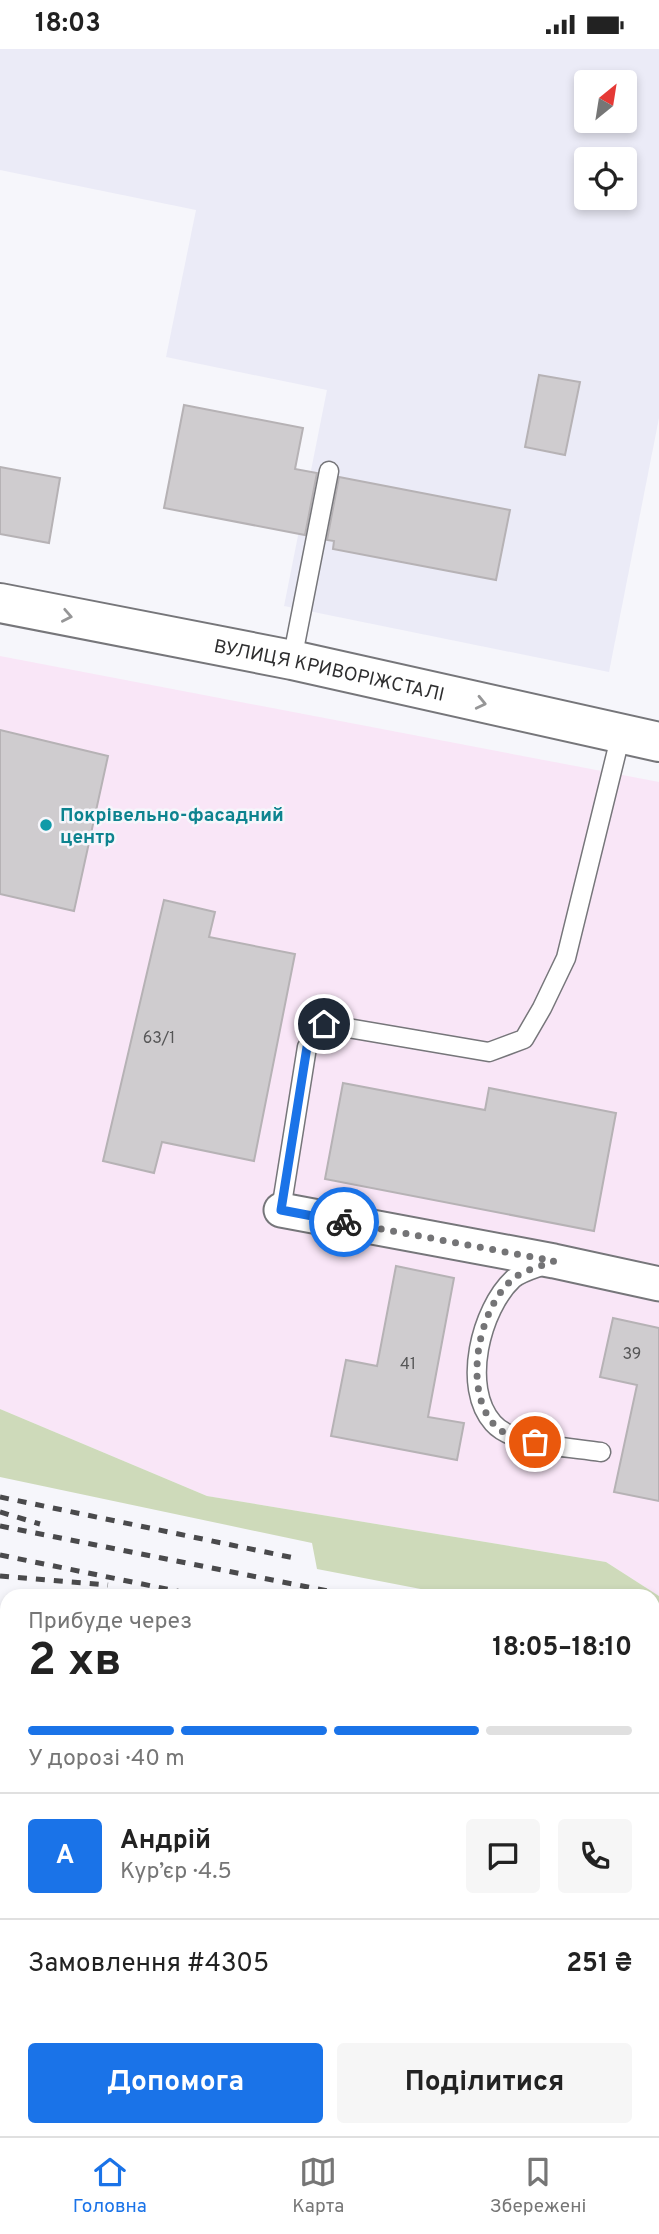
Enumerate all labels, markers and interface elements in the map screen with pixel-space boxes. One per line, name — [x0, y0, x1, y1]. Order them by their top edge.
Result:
text: 18:03 — [35, 8, 101, 41]
north arrow — [574, 70, 637, 133]
map controls — [574, 70, 637, 210]
button: locate — [574, 147, 637, 210]
one-way arrow — [61, 608, 73, 623]
street label: ВУЛИЦЯ КРИВОРІЖСТАЛІ — [212, 635, 447, 708]
one-way arrow — [475, 695, 487, 709]
place label: Покрівельно-фасадний центр — [60, 804, 284, 850]
marker: Покрівельно-фасадний центр — [38, 817, 54, 833]
pin — [294, 994, 354, 1054]
icon: home — [305, 1005, 343, 1043]
house number: 63/1 — [143, 1029, 175, 1049]
courier — [309, 1187, 379, 1257]
icon: bike — [325, 1203, 363, 1241]
house number: 39 — [623, 1345, 641, 1365]
house number: 41 — [400, 1355, 416, 1375]
pin — [505, 1412, 565, 1472]
icon: bag — [516, 1423, 554, 1461]
text: Прибуде через — [28, 1608, 192, 1637]
text: 18:05–18:10 — [492, 1632, 632, 1665]
text: 2 хв — [28, 1633, 122, 1692]
text: У дорозі · 40 m — [28, 1745, 185, 1774]
button: chat — [466, 1819, 540, 1893]
button: phone — [558, 1819, 632, 1893]
text: Андрій — [120, 1825, 211, 1858]
text: А — [56, 1840, 74, 1873]
text: Кур’єр · 4.5 — [120, 1858, 232, 1887]
text: Замовлення #4305 — [28, 1948, 269, 1981]
text: 251 ₴ — [566, 1948, 632, 1981]
button: Допомога — [28, 2043, 323, 2123]
button: Поділитися — [337, 2043, 632, 2123]
tab: Головна — [73, 2153, 147, 2219]
tab: Карта — [292, 2153, 344, 2219]
tab: Збережені — [490, 2153, 586, 2219]

